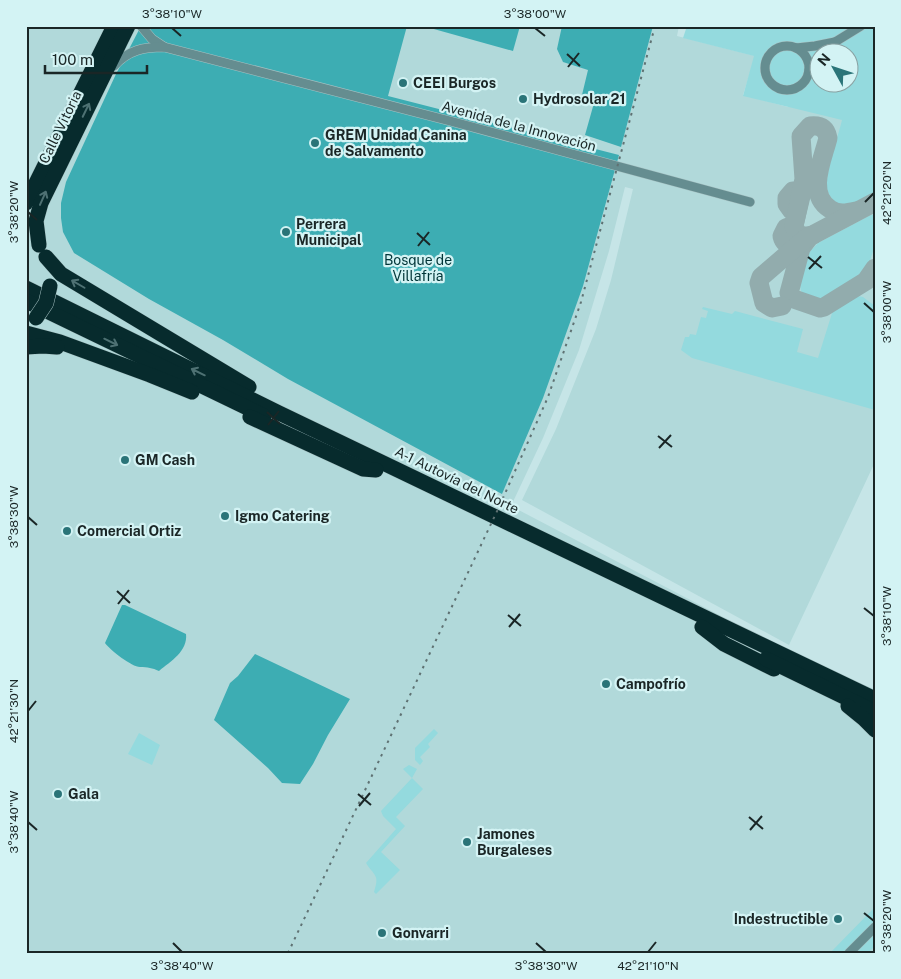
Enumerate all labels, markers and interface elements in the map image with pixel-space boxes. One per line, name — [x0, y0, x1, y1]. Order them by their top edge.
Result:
text: 3°38'10"W — [142, 7, 203, 21]
text: 3°38'00"W — [504, 7, 567, 21]
scale bar — [45, 42, 148, 74]
north arrow — [808, 42, 858, 92]
text: N — [814, 50, 834, 69]
text: 100 m — [52, 51, 93, 68]
place label: CEEI Burgos — [413, 75, 496, 91]
marker: CEEI Burgos — [397, 77, 409, 89]
street label: Calle Vitoria — [36, 88, 84, 166]
place label: Hydrosolar 21 — [533, 91, 626, 107]
marker: Hydrosolar 21 — [517, 93, 529, 105]
street label: Avenida de la Innovación — [440, 98, 598, 154]
one-way arrow — [82, 103, 92, 118]
place label: GREM Unidad Canina de Salvamento — [325, 127, 467, 159]
marker: GREM Unidad Canina de Salvamento — [309, 137, 321, 149]
text: 42°21'20"N — [880, 161, 894, 225]
text: 3°38'20"W — [7, 180, 21, 243]
one-way arrow — [39, 191, 49, 206]
place label: Perrera Municipal — [296, 216, 362, 248]
marker: Perrera Municipal — [280, 226, 292, 238]
park label: Bosque de Villafría — [384, 252, 452, 284]
one-way arrow — [72, 278, 86, 288]
text: 3°38'00"W — [880, 280, 894, 343]
one-way arrow — [103, 338, 118, 348]
one-way arrow — [191, 367, 206, 376]
street label: A-1 Autovía del Norte — [392, 443, 522, 517]
place label: GM Cash — [135, 452, 195, 468]
marker: GM Cash — [119, 454, 131, 466]
text: 3°38'30"W — [7, 485, 21, 548]
place label: Igmo Catering — [235, 508, 330, 524]
marker: Igmo Catering — [219, 510, 231, 522]
place label: Comercial Ortiz — [77, 523, 181, 539]
marker: Comercial Ortiz — [61, 525, 73, 537]
text: 3°38'10"W — [880, 585, 894, 646]
place label: Campofrío — [616, 676, 686, 692]
marker: Campofrío — [600, 678, 612, 690]
text: 42°21'30"N — [7, 679, 21, 743]
place label: Gala — [68, 786, 99, 802]
marker: Gala — [52, 788, 64, 800]
text: 3°38'40"W — [7, 790, 21, 853]
place label: Jamones Burgaleses — [477, 826, 552, 858]
marker: Jamones Burgaleses — [461, 836, 473, 848]
text: 3°38'20"W — [880, 889, 894, 952]
place label: Indestructible — [734, 911, 828, 927]
marker: Indestructible — [832, 913, 844, 925]
place label: Gonvarri — [392, 925, 449, 941]
marker: Gonvarri — [376, 927, 388, 939]
text: 3°38'40"W — [151, 959, 214, 973]
text: 3°38'30"W — [515, 959, 578, 973]
text: 42°21'10"N — [617, 959, 679, 973]

